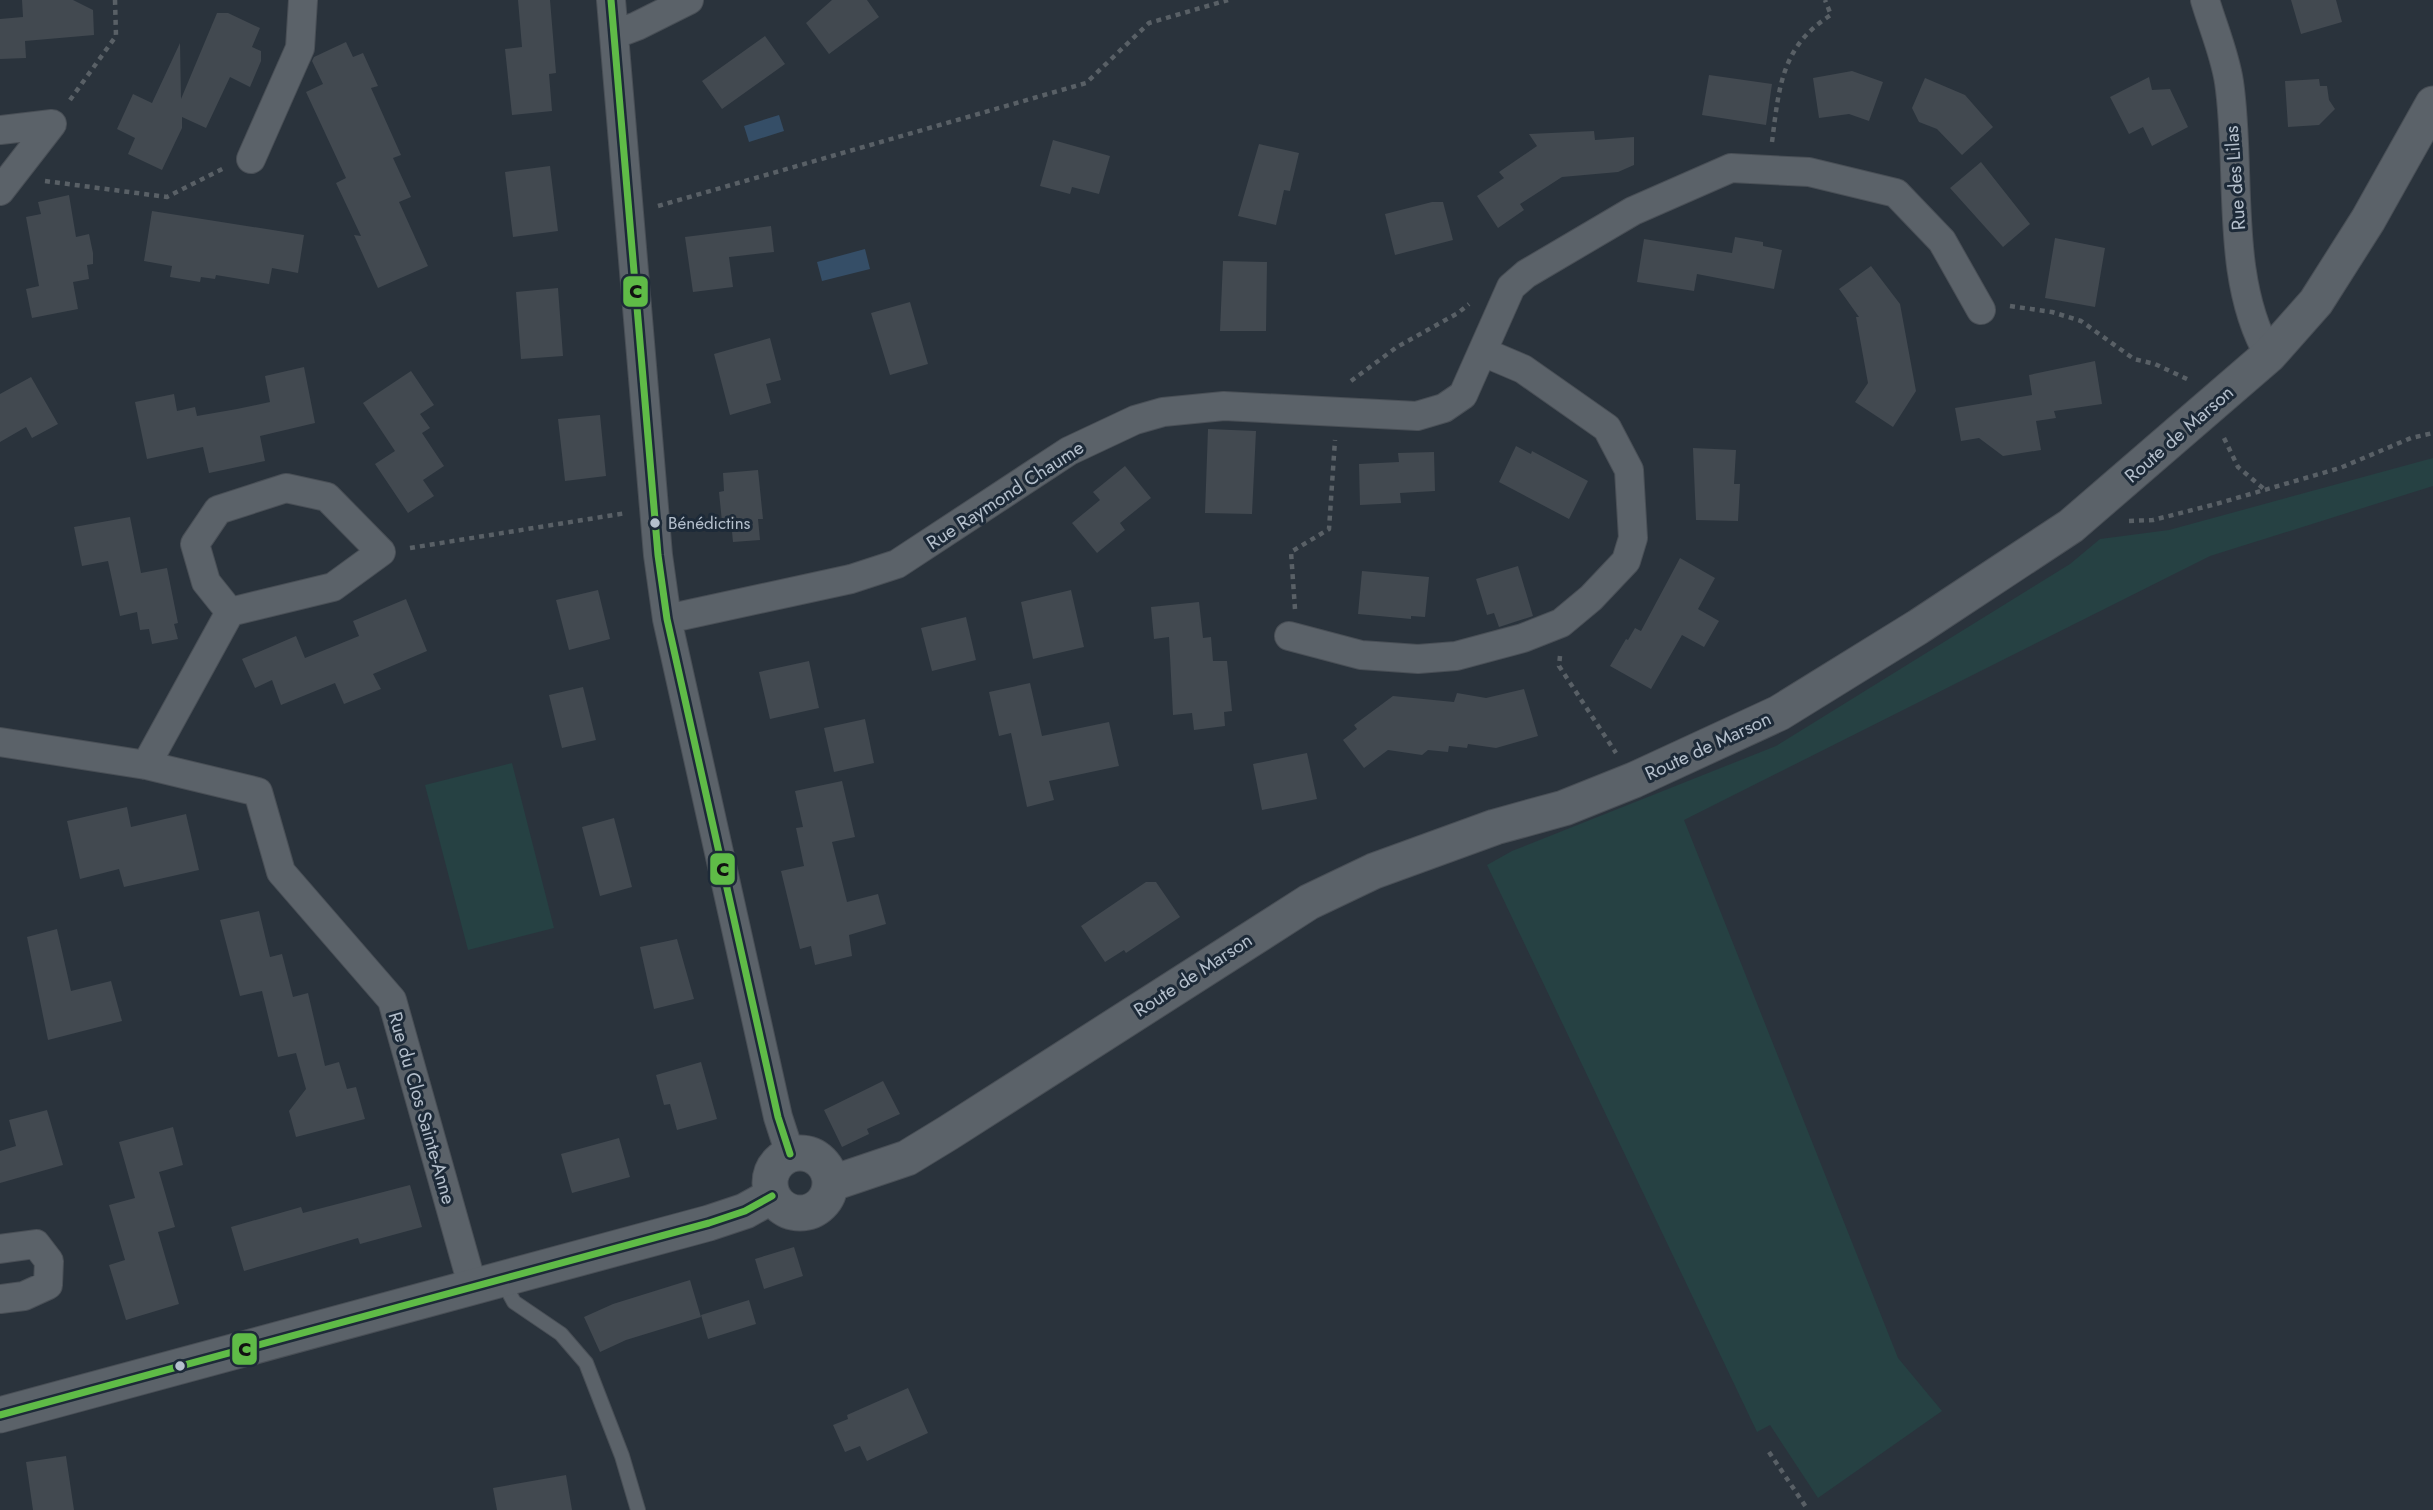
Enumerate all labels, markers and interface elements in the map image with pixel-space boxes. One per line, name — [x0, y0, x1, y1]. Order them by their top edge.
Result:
street label: Rue des Lilas — [2218, 124, 2252, 231]
line badge: C — [622, 275, 649, 308]
text: C — [629, 278, 643, 305]
street label: Route de Marson — [2119, 379, 2239, 489]
street label: Rue Raymond Chaume — [921, 434, 1089, 556]
place label: Bénédictins — [668, 511, 751, 535]
marker: Bénédictins — [648, 516, 662, 530]
street label: Route de Marson — [1640, 705, 1776, 787]
line badge: C — [709, 852, 736, 886]
text: C — [716, 856, 730, 883]
street label: Route de Marson — [1128, 927, 1258, 1023]
street label: Rue du Clos Sainte-Anne — [382, 1009, 462, 1207]
line badge: C — [231, 1332, 258, 1366]
text: C — [238, 1336, 252, 1363]
unlabelled marker — [173, 1359, 187, 1373]

